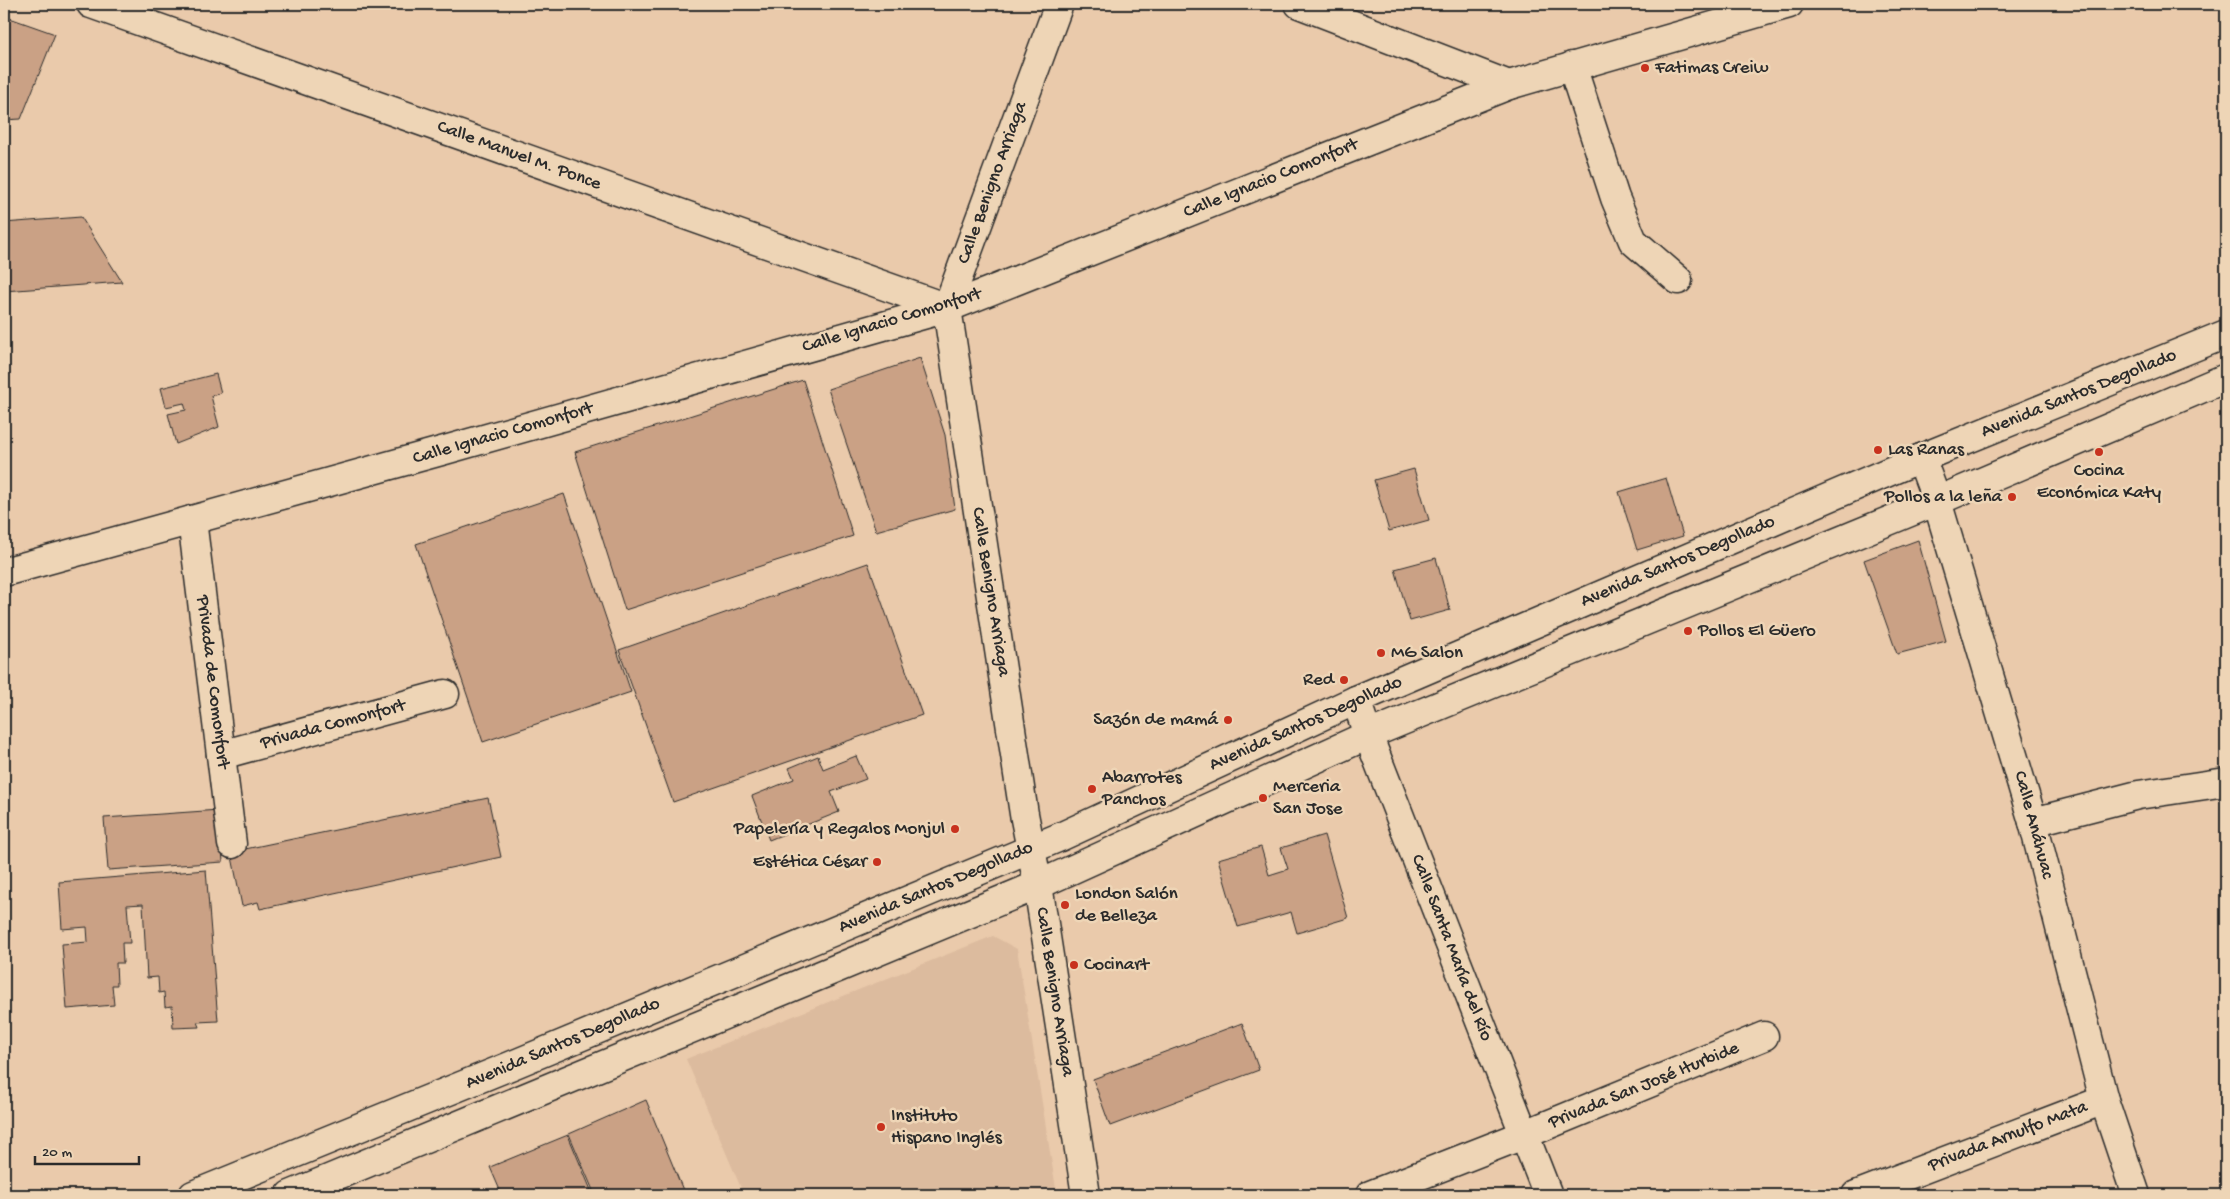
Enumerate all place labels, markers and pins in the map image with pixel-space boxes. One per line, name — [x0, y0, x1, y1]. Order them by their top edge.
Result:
place label: Fatimas Creiw — [1654, 57, 1769, 80]
marker: Fatimas Creiw — [1639, 62, 1651, 74]
place label: Las Ranas — [1888, 439, 1965, 462]
marker: Las Ranas — [1872, 444, 1884, 456]
marker: Cocina Económica Katy — [2093, 446, 2105, 458]
place label: Cocina Económica Katy — [2037, 460, 2162, 505]
place label: Pollos a la leña — [1883, 486, 2003, 509]
marker: Pollos a la leña — [2006, 491, 2018, 503]
place label: Pollos El Güero — [1697, 620, 1816, 643]
marker: Pollos El Güero — [1682, 625, 1694, 637]
place label: MG Salon — [1391, 642, 1463, 665]
marker: MG Salon — [1375, 647, 1387, 659]
place label: Red — [1303, 669, 1336, 692]
marker: Red — [1338, 674, 1350, 686]
place label: Sazón de mamá — [1093, 709, 1219, 732]
marker: Sazón de mamá — [1222, 714, 1234, 726]
place label: Abarrotes Panchos — [1101, 767, 1183, 812]
place label: Merceria San Jose — [1273, 776, 1343, 821]
marker: Abarrotes Panchos — [1086, 783, 1098, 795]
marker: Merceria San Jose — [1257, 792, 1269, 804]
place label: Papelería y Regalos Monjul — [733, 818, 945, 841]
marker: Papelería y Regalos Monjul — [949, 823, 961, 835]
place label: Estética César — [753, 851, 869, 874]
marker: Estética César — [871, 856, 883, 868]
place label: London Salón de Belleza — [1075, 883, 1178, 928]
marker: London Salón de Belleza — [1059, 899, 1071, 911]
place label: Cocinart — [1084, 954, 1151, 977]
marker: Cocinart — [1068, 959, 1080, 971]
place label: Instituto Hispano Inglés — [891, 1105, 1003, 1150]
marker: Instituto Hispano Inglés — [875, 1121, 887, 1133]

